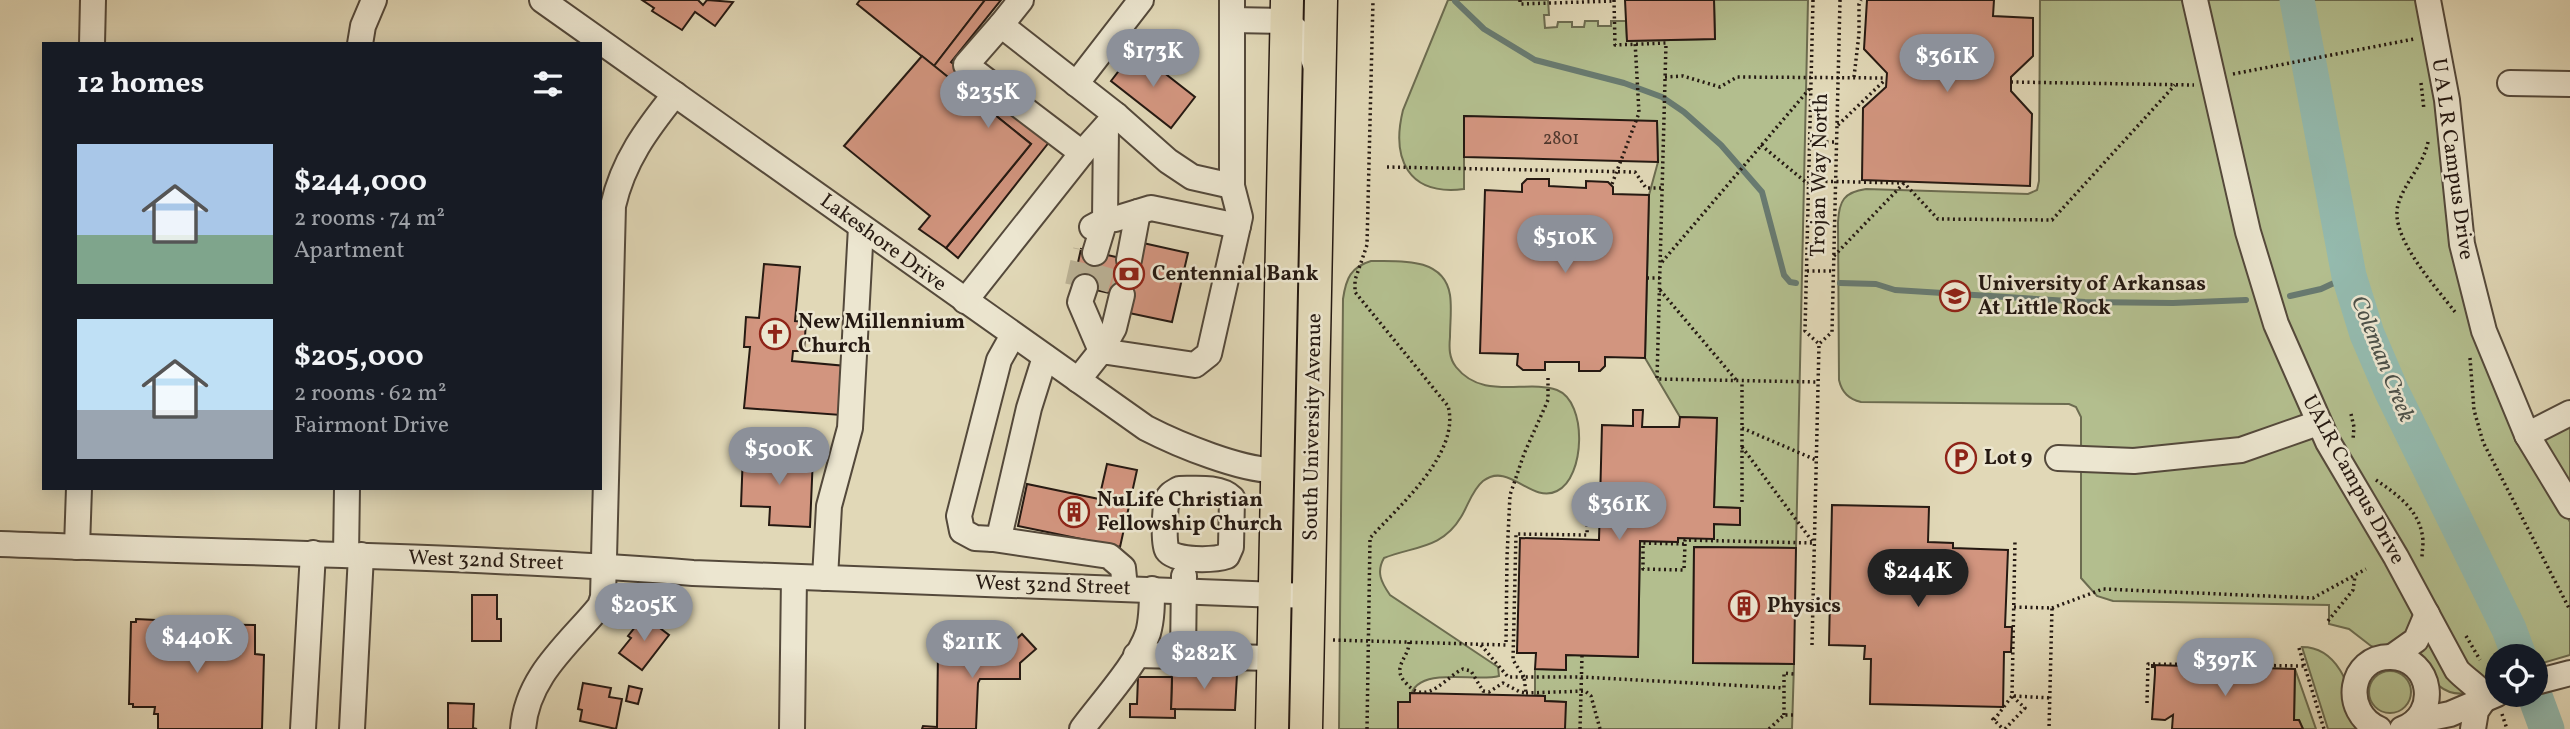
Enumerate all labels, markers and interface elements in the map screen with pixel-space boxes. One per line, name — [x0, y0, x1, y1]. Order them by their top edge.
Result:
pin: $173K — [1104, 29, 1202, 89]
pin: $361K — [1898, 34, 1996, 94]
text: $173K — [1122, 36, 1184, 68]
text: $361K — [1915, 41, 1979, 73]
street label: U A L R Campus Drive — [2424, 56, 2480, 262]
text: 12 homes — [77, 63, 204, 105]
icon: filters — [529, 65, 567, 103]
pin: $235K — [939, 71, 1037, 130]
text: $235K — [956, 77, 1020, 109]
street label: Trojan Way North — [1804, 93, 1836, 257]
house number: 2801 — [1543, 127, 1579, 152]
text: $244,000 — [294, 161, 427, 203]
icon: home — [133, 172, 217, 256]
street label: Lakeshore Drive — [814, 187, 952, 299]
text: 2 rooms · 74 m² — [294, 203, 445, 235]
pin: $510K — [1516, 216, 1614, 275]
text: $510K — [1533, 222, 1597, 254]
text: Apartment — [294, 235, 405, 267]
bank icon: Centennial Bank — [1112, 257, 1146, 291]
place label: Centennial Bank — [1152, 260, 1319, 289]
place label: University of Arkansas At Little Rock — [1978, 270, 2206, 323]
school or university icon: University of Arkansas At Little Rock — [1938, 279, 1972, 313]
water label: Coleman Creek — [2342, 291, 2422, 427]
place label: New Millennium Church — [798, 308, 965, 361]
street label: South University Avenue — [1297, 313, 1329, 541]
church icon: New Millennium Church — [758, 317, 792, 351]
text: $205,000 — [294, 336, 424, 378]
icon: home — [133, 347, 217, 431]
text: 2 rooms · 62 m² — [294, 378, 446, 410]
street label: UALR Campus Drive — [2294, 390, 2412, 570]
text: Fairmont Drive — [294, 410, 449, 442]
pin: $500K — [730, 428, 828, 487]
text: $500K — [745, 434, 813, 466]
parking icon: Lot 9 — [1944, 441, 1978, 475]
place label: Lot 9 — [1984, 444, 2032, 473]
pin: $361K — [1570, 482, 1668, 542]
place label: NuLife Christian Fellowship Church — [1097, 486, 1283, 539]
text: $361K — [1587, 489, 1651, 521]
building icon: NuLife Christian Fellowship Church — [1057, 495, 1091, 529]
street label: West 32nd Street — [408, 544, 564, 578]
pin: $244K — [1869, 550, 1967, 609]
text: $244K — [1884, 556, 1953, 588]
street label: West 32nd Street — [975, 569, 1131, 603]
pin: $205K — [595, 584, 693, 643]
building icon: Physics — [1727, 589, 1761, 623]
text: $205K — [611, 590, 677, 622]
place label: Physics — [1767, 592, 1841, 621]
pin: $440K — [148, 616, 246, 675]
pin: $211K — [923, 620, 1021, 680]
text: $440K — [161, 622, 233, 654]
text: $211K — [942, 627, 1002, 659]
pin: $282K — [1155, 632, 1253, 691]
text: $282K — [1171, 638, 1237, 670]
pin: $397K — [2176, 638, 2274, 698]
map controls — [2485, 644, 2548, 707]
button: locate — [2485, 644, 2548, 707]
text: $397K — [2193, 645, 2257, 677]

